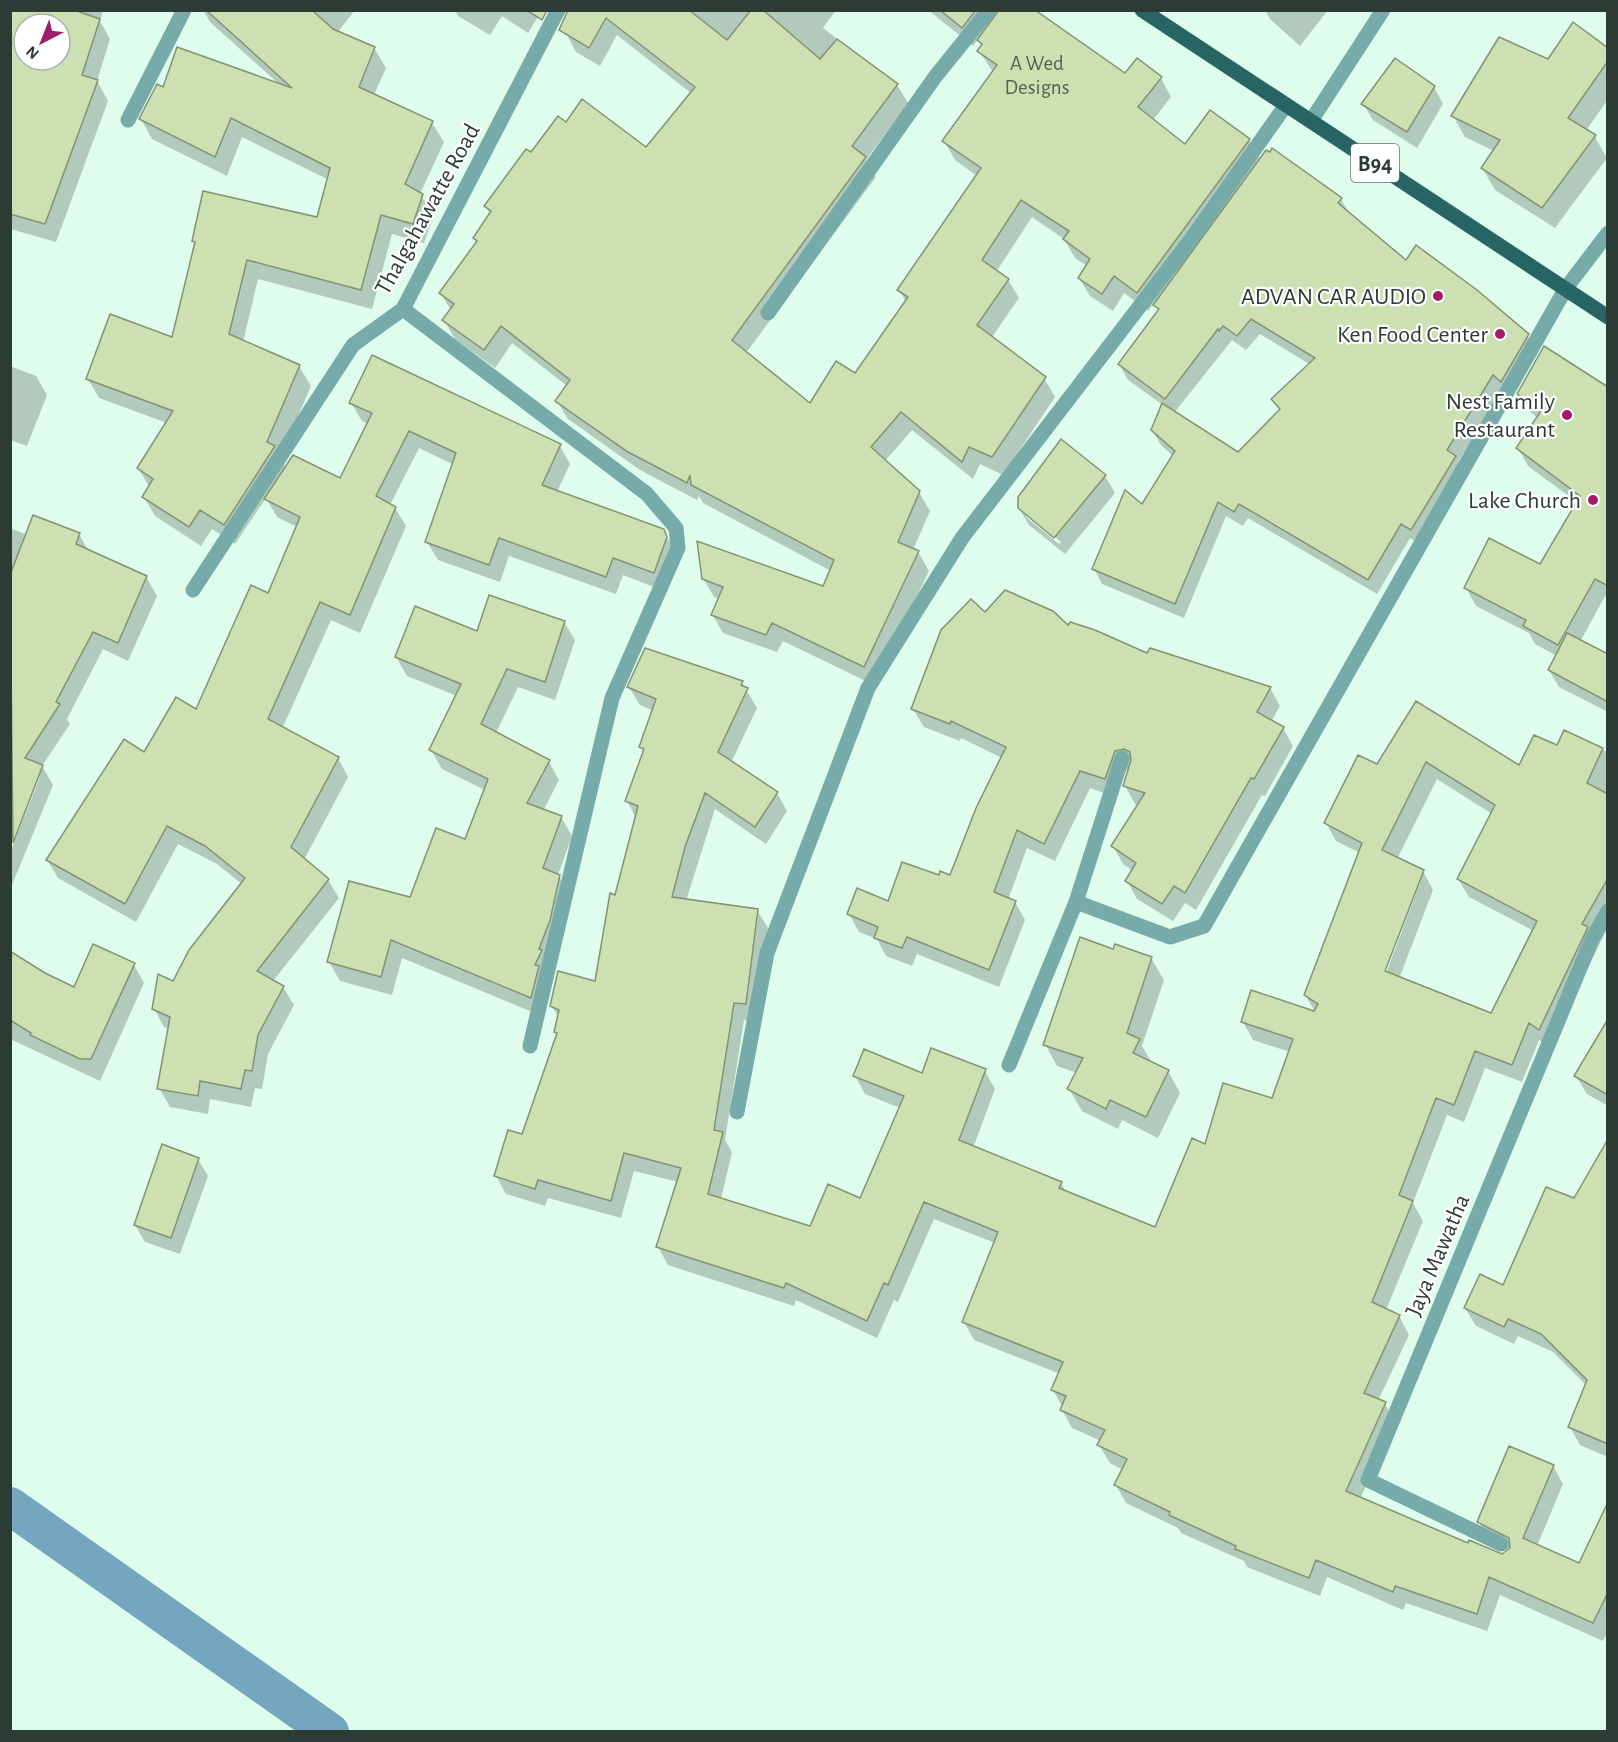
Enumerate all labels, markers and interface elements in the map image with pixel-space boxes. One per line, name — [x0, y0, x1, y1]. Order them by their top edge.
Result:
north arrow — [12, 12, 72, 72]
text: N — [23, 43, 42, 62]
house number: A Wed Designs — [1005, 53, 1069, 98]
street label: Thalgahawatte Road — [371, 120, 485, 299]
road number: B94 — [1351, 144, 1399, 182]
place label: ADVAN CAR AUDIO — [1241, 285, 1426, 309]
marker: ADVAN CAR AUDIO — [1431, 289, 1445, 303]
place label: Ken Food Center — [1337, 323, 1488, 347]
marker: Ken Food Center — [1493, 327, 1507, 341]
place label: Nest Family Restaurant — [1446, 390, 1555, 442]
marker: Nest Family Restaurant — [1560, 408, 1574, 422]
place label: Lake Church — [1468, 489, 1581, 513]
marker: Lake Church — [1586, 493, 1600, 507]
street label: Jaya Mawatha — [1401, 1191, 1474, 1320]

